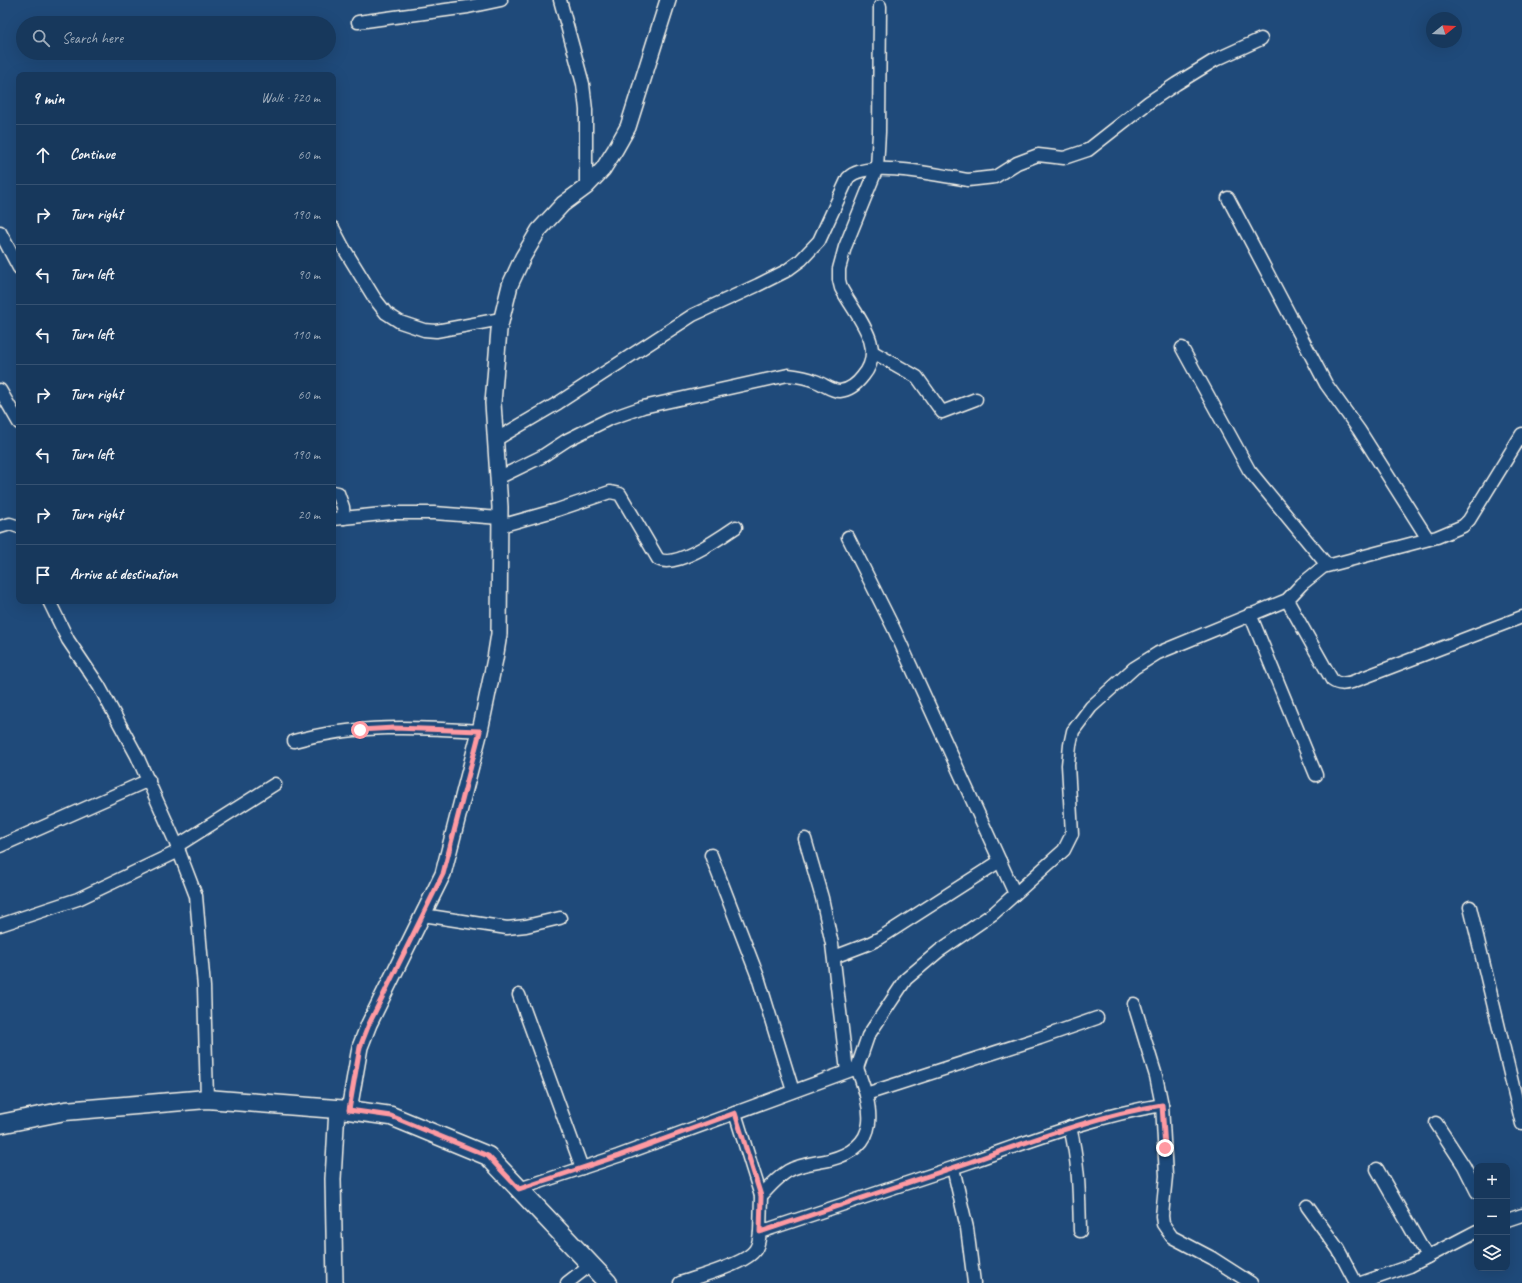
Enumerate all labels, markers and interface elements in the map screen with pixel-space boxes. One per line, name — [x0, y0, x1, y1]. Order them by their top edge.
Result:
north arrow — [1426, 12, 1462, 48]
search box — [16, 16, 336, 60]
icon: search — [30, 27, 52, 49]
text: Search here — [62, 29, 123, 48]
text: 9 min — [32, 88, 64, 109]
text: Walk · 720 m — [261, 90, 320, 106]
icon: ahead — [32, 144, 54, 166]
text: Continue — [70, 145, 115, 164]
text: 60 m — [298, 147, 320, 163]
icon: right — [32, 204, 54, 226]
text: Turn right — [70, 205, 123, 224]
text: 190 m — [292, 207, 320, 223]
icon: left — [32, 264, 54, 286]
text: Turn left — [70, 265, 113, 284]
text: 90 m — [298, 267, 320, 283]
icon: left — [32, 324, 54, 346]
text: Turn left — [70, 325, 113, 344]
text: 110 m — [292, 327, 320, 343]
icon: right — [32, 384, 54, 406]
text: Turn right — [70, 385, 123, 404]
text: 60 m — [298, 387, 320, 403]
icon: left — [32, 444, 54, 466]
text: Turn left — [70, 445, 113, 464]
text: 190 m — [292, 447, 320, 463]
icon: right — [32, 504, 54, 526]
text: Turn right — [70, 505, 123, 524]
text: 20 m — [298, 507, 320, 523]
icon: arrive — [32, 564, 54, 586]
text: Arrive at destination — [70, 565, 177, 584]
route start — [351, 721, 369, 739]
route end — [1156, 1139, 1174, 1157]
map controls — [1474, 1163, 1510, 1271]
button: + — [1474, 1163, 1510, 1199]
button: − — [1474, 1199, 1510, 1235]
button: layers — [1474, 1235, 1510, 1271]

